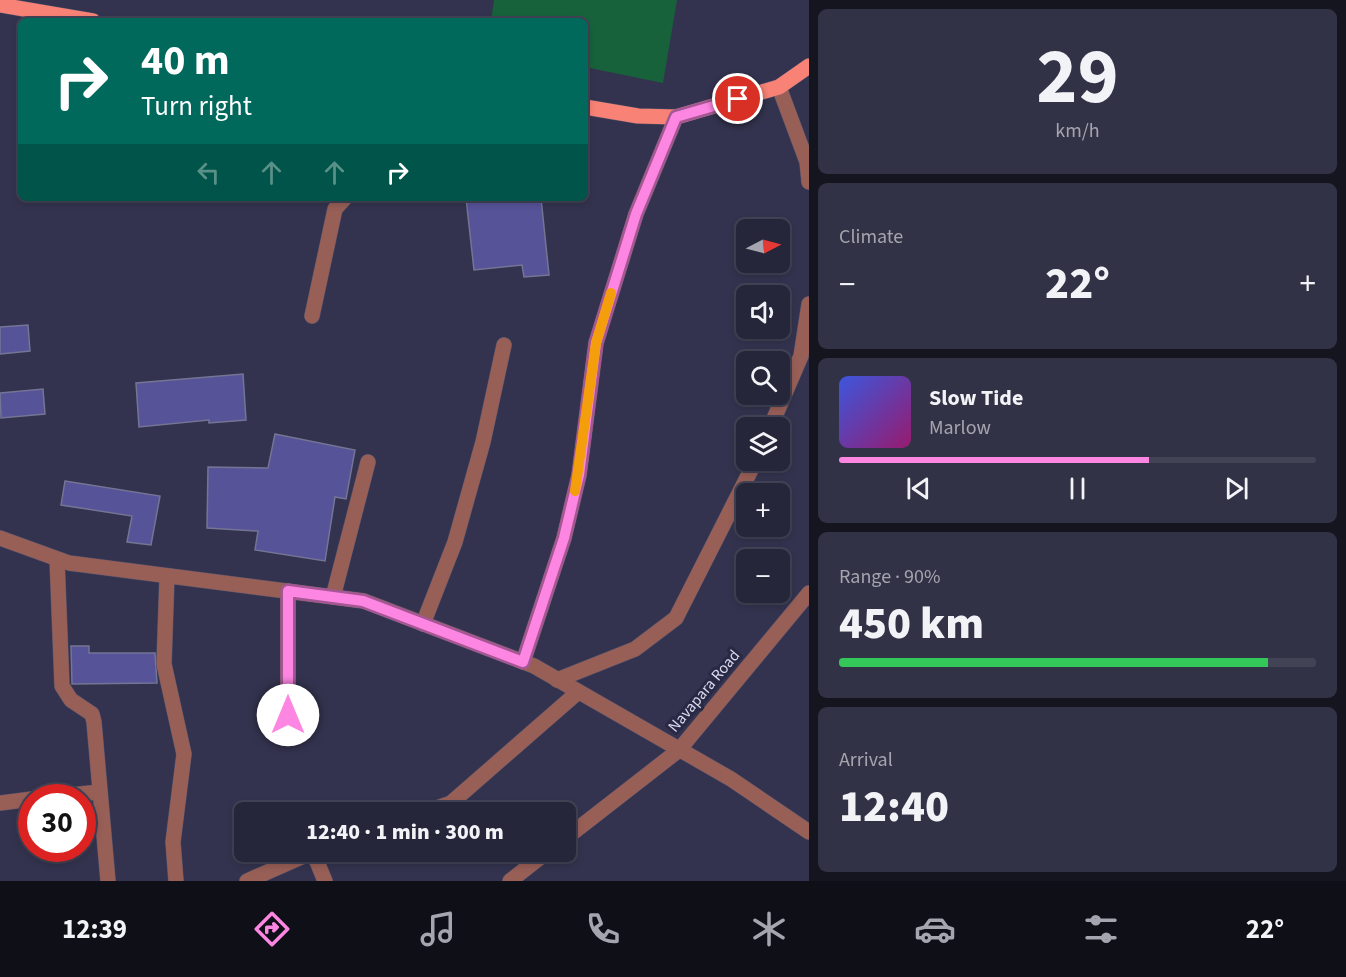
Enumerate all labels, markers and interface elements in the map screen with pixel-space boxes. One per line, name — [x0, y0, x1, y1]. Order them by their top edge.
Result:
text: 29 — [1036, 22, 1119, 133]
text: 40 m — [141, 31, 230, 91]
icon: right — [42, 42, 120, 120]
pin — [712, 73, 763, 124]
icon: arrive — [721, 82, 754, 115]
text: Turn right — [141, 87, 252, 126]
text: km/h — [1055, 117, 1100, 145]
icon: left — [192, 156, 225, 189]
icon: ahead — [255, 156, 288, 189]
icon: ahead — [318, 156, 351, 189]
icon: right — [381, 156, 414, 189]
north arrow — [736, 219, 790, 273]
map controls — [736, 219, 790, 603]
text: Climate — [839, 223, 903, 251]
text: 22° — [1045, 252, 1110, 316]
text: − — [839, 261, 855, 308]
text: + — [1300, 261, 1316, 308]
button: sound — [736, 285, 790, 339]
button: search — [736, 351, 790, 405]
text: Slow Tide — [929, 382, 1023, 414]
text: Marlow — [929, 414, 991, 442]
button: layers — [736, 417, 790, 471]
icon: previous — [902, 472, 935, 505]
icon: pause — [1061, 472, 1094, 505]
icon: next — [1220, 472, 1253, 505]
button: + — [736, 483, 790, 537]
button: − — [736, 549, 790, 603]
text: Range · 90% — [839, 563, 940, 591]
text: 450 km — [839, 592, 984, 656]
street label: Navapara Road — [663, 645, 745, 737]
position arrow — [256, 683, 320, 747]
text: Arrival — [839, 746, 893, 774]
text: 12:40 — [839, 775, 949, 839]
speed limit sign: 30 — [18, 784, 96, 862]
text: 12:40 · 1 min · 300 m — [306, 816, 504, 848]
icon: directions — [251, 908, 293, 950]
icon: music — [417, 908, 459, 950]
icon: phone — [582, 908, 624, 950]
icon: climate — [748, 908, 790, 950]
icon: car — [914, 908, 956, 950]
icon: filters — [1080, 908, 1122, 950]
text: 12:39 — [62, 910, 127, 949]
text: 22° — [1246, 910, 1284, 949]

